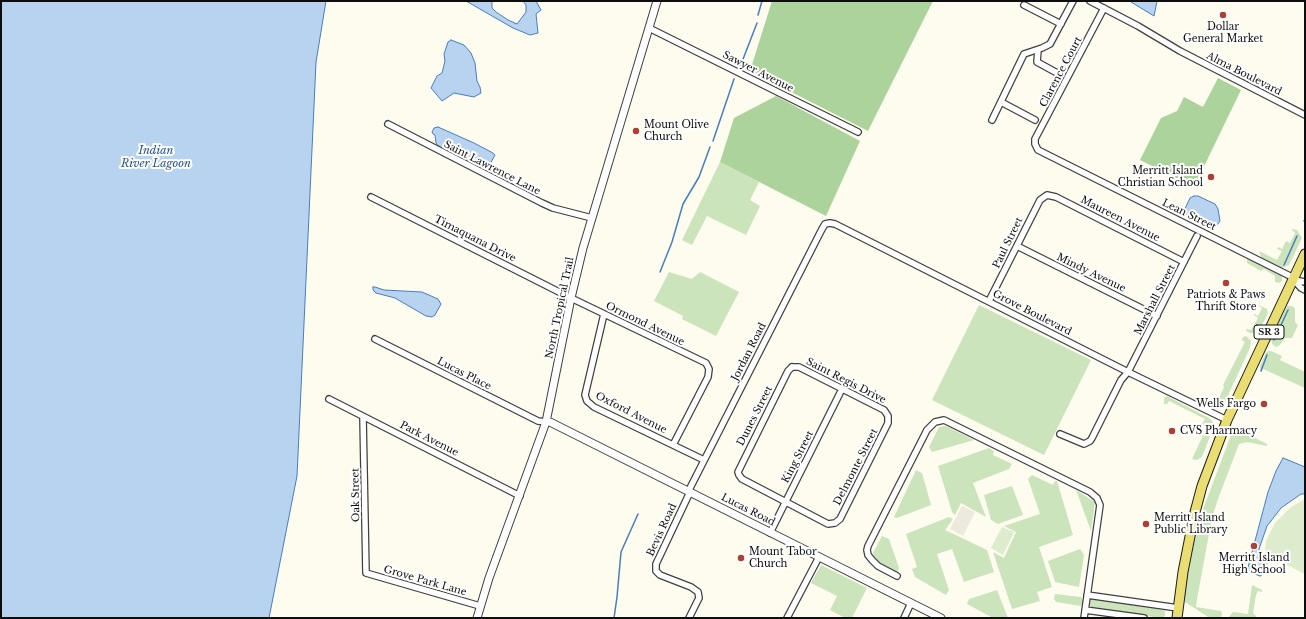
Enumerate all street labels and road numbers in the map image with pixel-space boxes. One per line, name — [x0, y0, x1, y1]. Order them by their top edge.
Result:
street label: Clarence Court — [1037, 35, 1085, 109]
street label: Sawyer Avenue — [721, 49, 795, 95]
street label: Alma Boulevard — [1204, 50, 1284, 98]
street label: Saint Lawrence Lane — [442, 138, 542, 198]
street label: Maureen Avenue — [1078, 194, 1162, 244]
street label: Lean Street — [1160, 197, 1218, 233]
street label: Timaquana Drive — [432, 213, 518, 265]
street label: Paul Street — [991, 216, 1025, 270]
street label: Mindy Avenue — [1055, 251, 1127, 295]
street label: North Tropical Trail — [543, 256, 577, 360]
street label: Marshall Street — [1132, 263, 1178, 337]
street label: Grove Boulevard — [991, 288, 1073, 338]
street label: Ormond Avenue — [604, 300, 686, 348]
street label: Jordan Road — [729, 321, 769, 383]
road number: SR 3 — [1254, 325, 1284, 339]
street label: Lucas Place — [435, 355, 493, 393]
street label: Saint Regis Drive — [804, 356, 888, 406]
street label: Dunes Street — [735, 384, 775, 448]
street label: Oxford Avenue — [593, 390, 669, 436]
street label: Park Avenue — [398, 419, 460, 459]
street label: Delmonte Street — [831, 427, 881, 507]
street label: King Street — [780, 429, 816, 485]
street label: Oak Street — [350, 468, 362, 522]
street label: Lucas Road — [719, 491, 777, 529]
street label: Bevis Road — [645, 502, 679, 558]
street label: Grove Park Lane — [382, 563, 468, 599]

